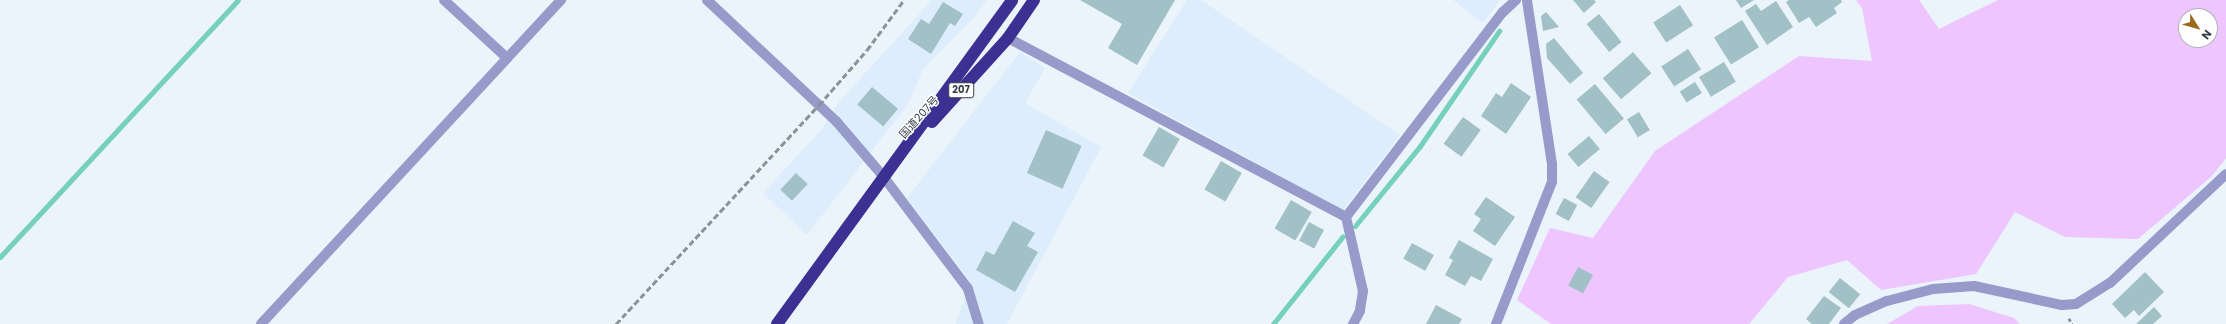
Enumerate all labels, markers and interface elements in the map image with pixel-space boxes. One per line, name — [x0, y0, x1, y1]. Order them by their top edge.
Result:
north arrow — [2178, 8, 2218, 48]
text: N — [2198, 26, 2216, 43]
road number: 207 — [948, 82, 974, 98]
street label: 国道207号 — [897, 93, 941, 141]

